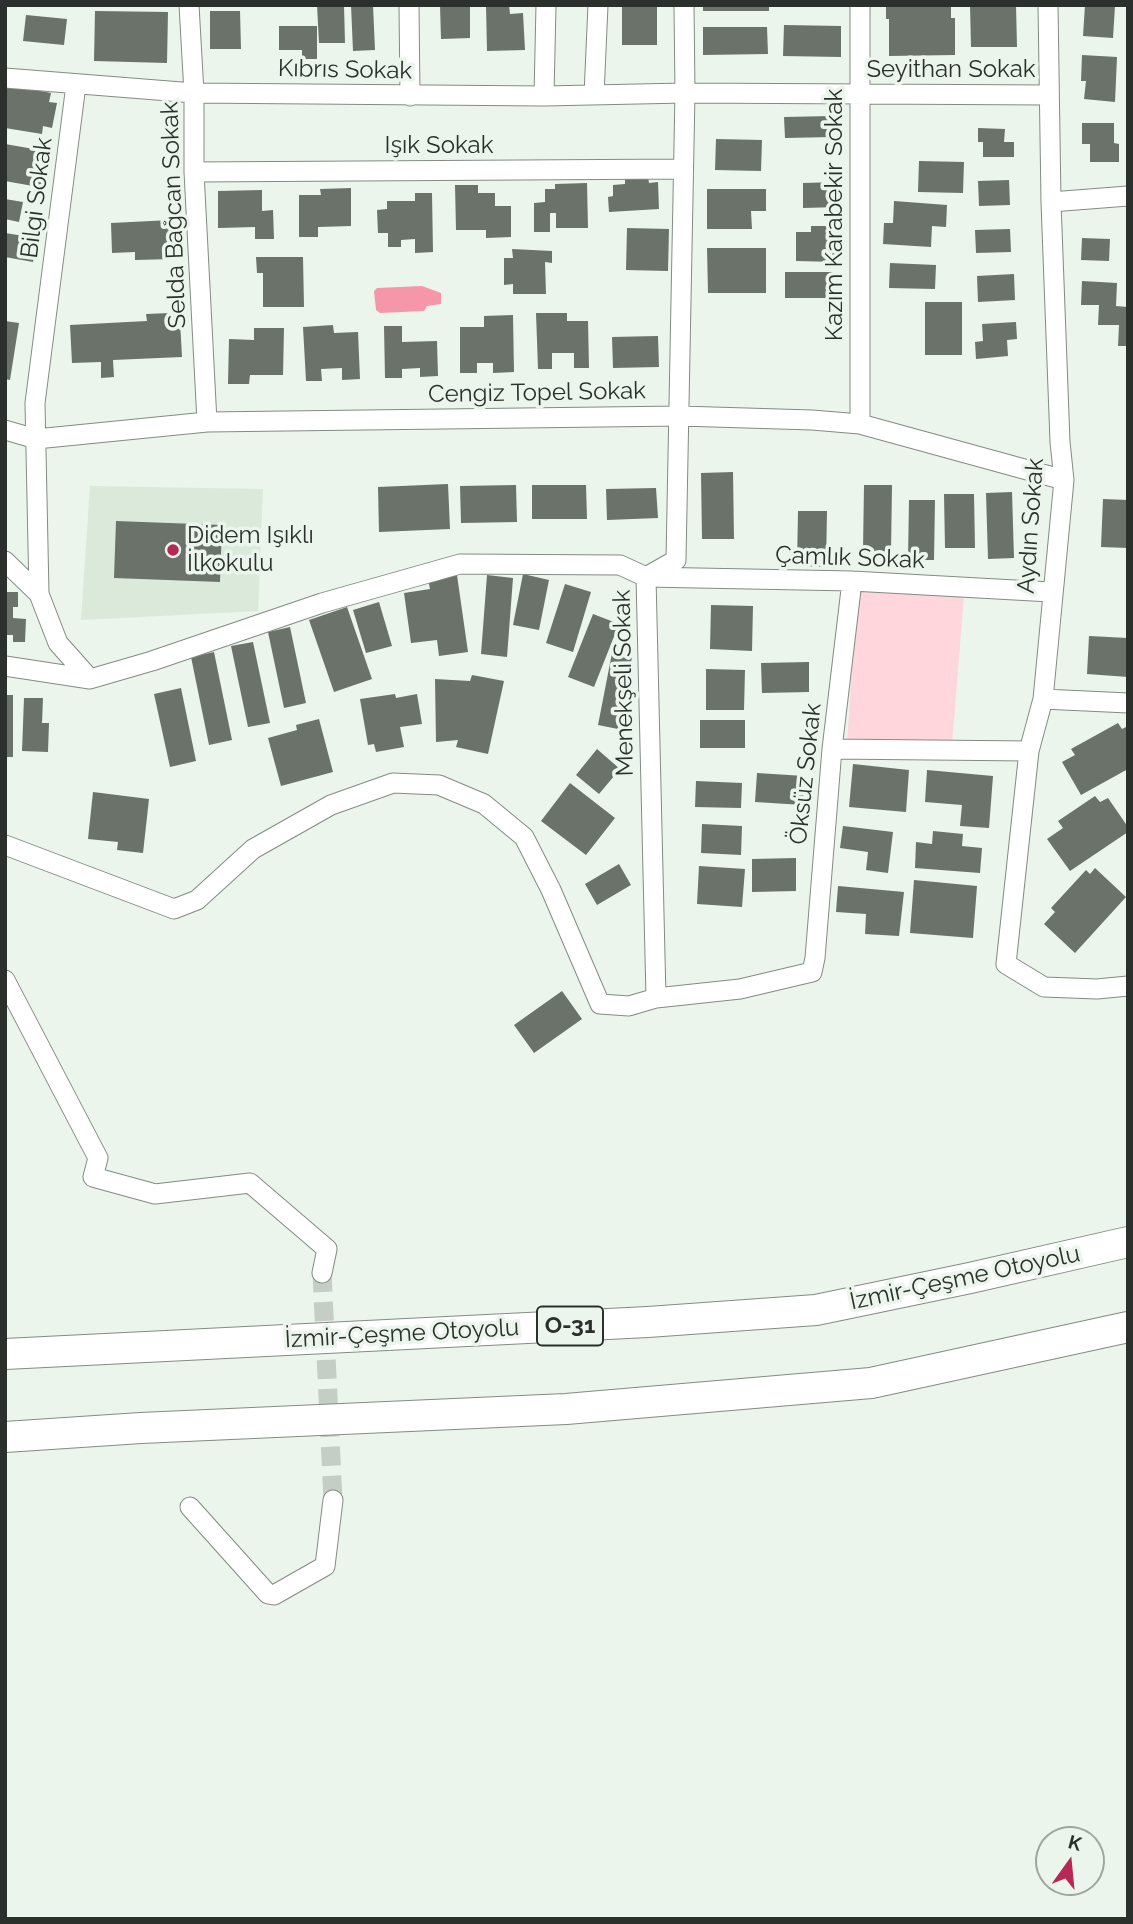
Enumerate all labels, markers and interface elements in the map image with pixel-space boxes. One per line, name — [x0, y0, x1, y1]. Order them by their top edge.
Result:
street label: Kıbrıs Sokak — [278, 54, 412, 86]
street label: Seyithan Sokak — [866, 56, 1036, 84]
street label: Kazım Karabekir Sokak — [821, 89, 849, 341]
street label: Selda Bağcan Sokak — [156, 101, 192, 329]
street label: Işık Sokak — [385, 132, 493, 160]
street label: Bilgi Sokak — [15, 136, 59, 260]
street label: Cengiz Topel Sokak — [428, 377, 646, 409]
street label: Aydın Sokak — [1012, 457, 1050, 595]
place label: Didem Işıklı İlkokulu — [187, 522, 314, 578]
street label: Çamlık Sokak — [775, 541, 925, 575]
marker: Didem Işıklı İlkokulu — [165, 542, 181, 558]
street label: Menekşeli Sokak — [608, 589, 640, 777]
street label: Öksüz Sokak — [784, 702, 828, 846]
street label: İzmir-Çeşme Otoyolu — [847, 1240, 1083, 1316]
road number: O-31 — [537, 1306, 603, 1345]
street label: İzmir-Çeşme Otoyolu — [284, 1313, 520, 1355]
north arrow — [1035, 1826, 1105, 1896]
text: K — [1066, 1830, 1084, 1855]

